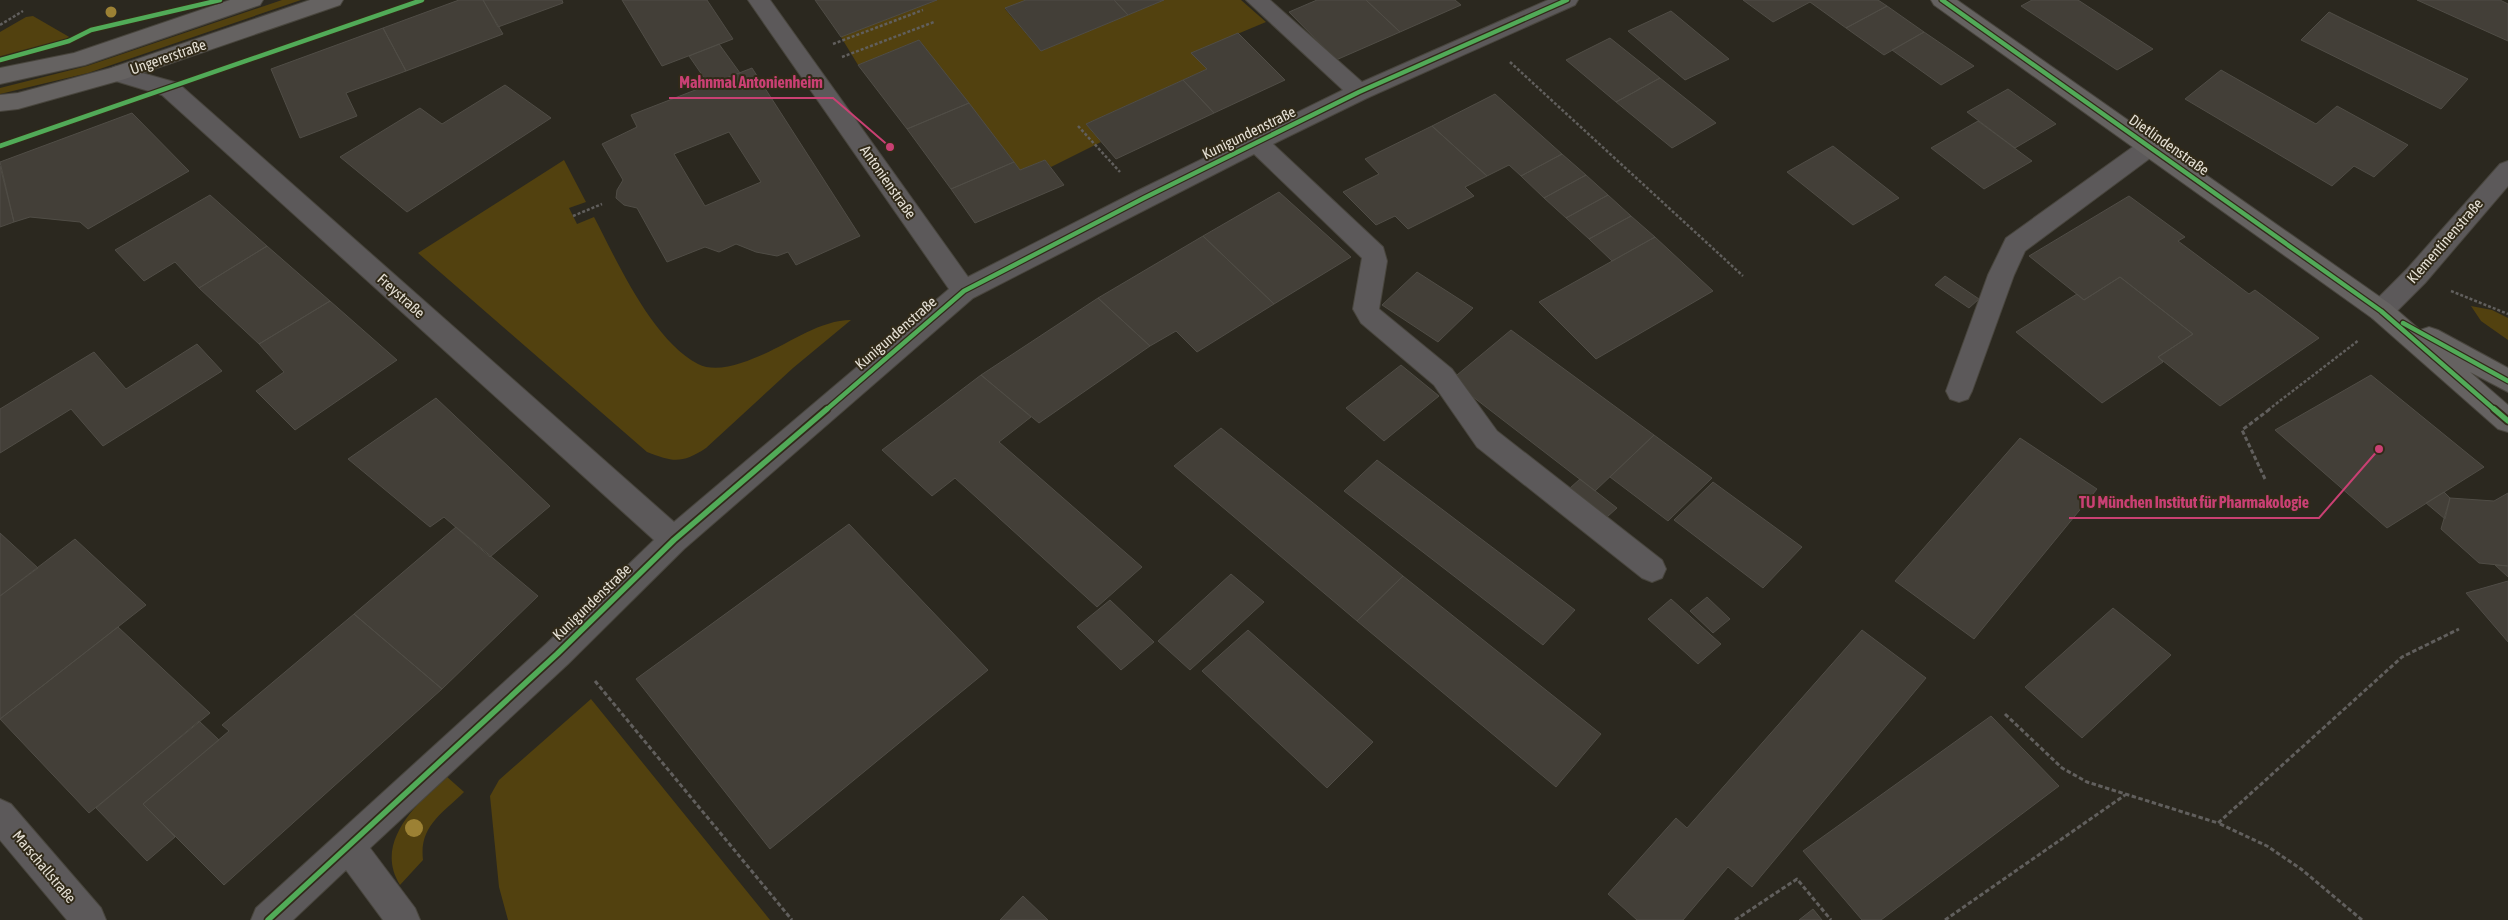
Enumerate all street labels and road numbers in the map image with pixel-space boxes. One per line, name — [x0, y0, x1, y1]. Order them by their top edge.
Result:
street label: Ungererstraße — [128, 36, 208, 77]
street label: Kunigundenstraße — [1199, 102, 1298, 163]
street label: Dietlindenstraße — [2126, 111, 2213, 178]
street label: Antonienstraße — [857, 142, 920, 222]
street label: Klementinenstraße — [2403, 195, 2486, 286]
street label: Freystraße — [374, 270, 429, 321]
street label: Kunigundenstraße — [852, 293, 940, 372]
street label: Kunigundenstraße — [549, 560, 634, 643]
street label: Marschallstraße — [9, 827, 80, 906]

